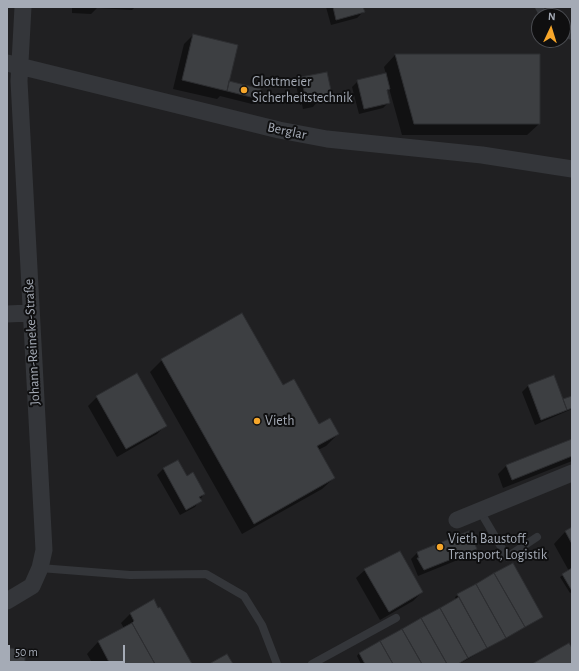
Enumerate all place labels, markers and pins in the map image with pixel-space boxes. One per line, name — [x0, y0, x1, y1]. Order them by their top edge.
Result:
place label: Glottmeier Sicherheitstechnik — [252, 74, 353, 106]
marker: Glottmeier Sicherheitstechnik — [239, 85, 249, 95]
place label: Vieth — [265, 413, 294, 429]
marker: Vieth — [252, 416, 262, 426]
place label: Vieth Baustoff, Transport, Logistik — [448, 531, 547, 564]
marker: Vieth Baustoff, Transport, Logistik — [435, 542, 445, 552]

